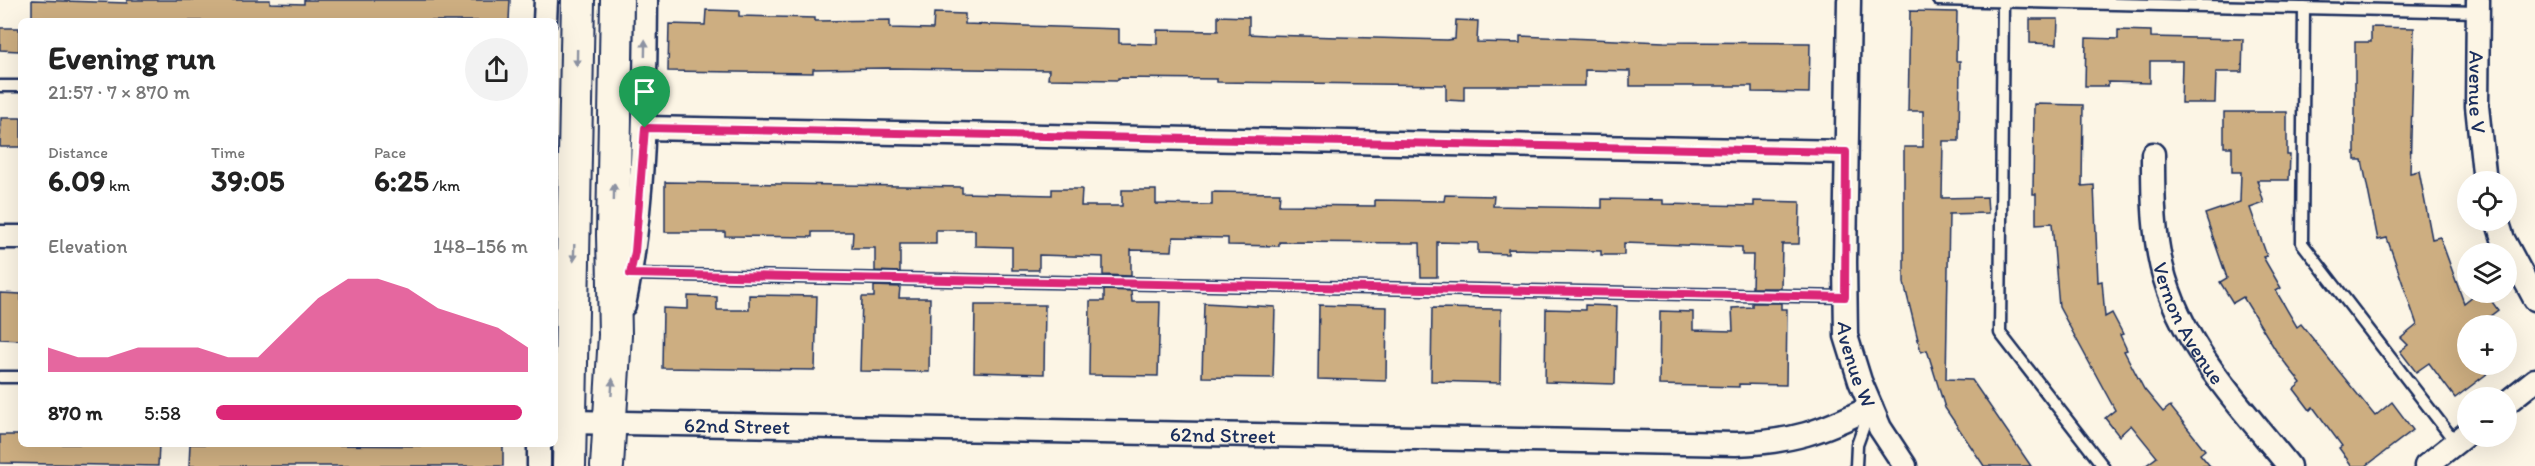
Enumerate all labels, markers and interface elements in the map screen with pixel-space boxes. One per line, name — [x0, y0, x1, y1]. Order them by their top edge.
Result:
text: Evening run — [48, 38, 215, 77]
button: share — [465, 38, 528, 101]
one-way arrow — [641, 39, 650, 58]
one-way arrow — [573, 49, 582, 68]
street label: Avenue V — [2464, 50, 2492, 135]
pin — [619, 66, 670, 128]
icon: arrive — [628, 75, 661, 108]
text: 21:57 · 7 × 870 m — [48, 80, 190, 104]
text: Distance — [48, 143, 108, 162]
text: Time — [211, 143, 245, 162]
text: Pace — [374, 143, 406, 162]
text: 6.09 — [48, 162, 105, 199]
text: 39:05 — [211, 162, 285, 199]
text: 6:25 — [374, 162, 429, 199]
map controls — [2457, 171, 2517, 447]
button: locate — [2457, 171, 2517, 231]
text: km — [105, 176, 130, 195]
text: /km — [429, 176, 460, 195]
one-way arrow — [609, 182, 619, 201]
text: Elevation — [48, 234, 127, 258]
text: 148–156 m — [433, 234, 528, 258]
button: layers — [2457, 243, 2517, 303]
one-way arrow — [569, 244, 579, 263]
street label: Vernon Avenue — [2148, 259, 2230, 389]
button: + — [2457, 315, 2517, 375]
street label: Avenue W — [1833, 322, 1882, 411]
one-way arrow — [607, 377, 616, 396]
button: − — [2457, 387, 2517, 447]
text: 870 m — [48, 401, 103, 425]
text: 5:58 — [144, 401, 181, 425]
street label: 62nd Street — [684, 412, 790, 439]
street label: 62nd Street — [1170, 421, 1276, 448]

